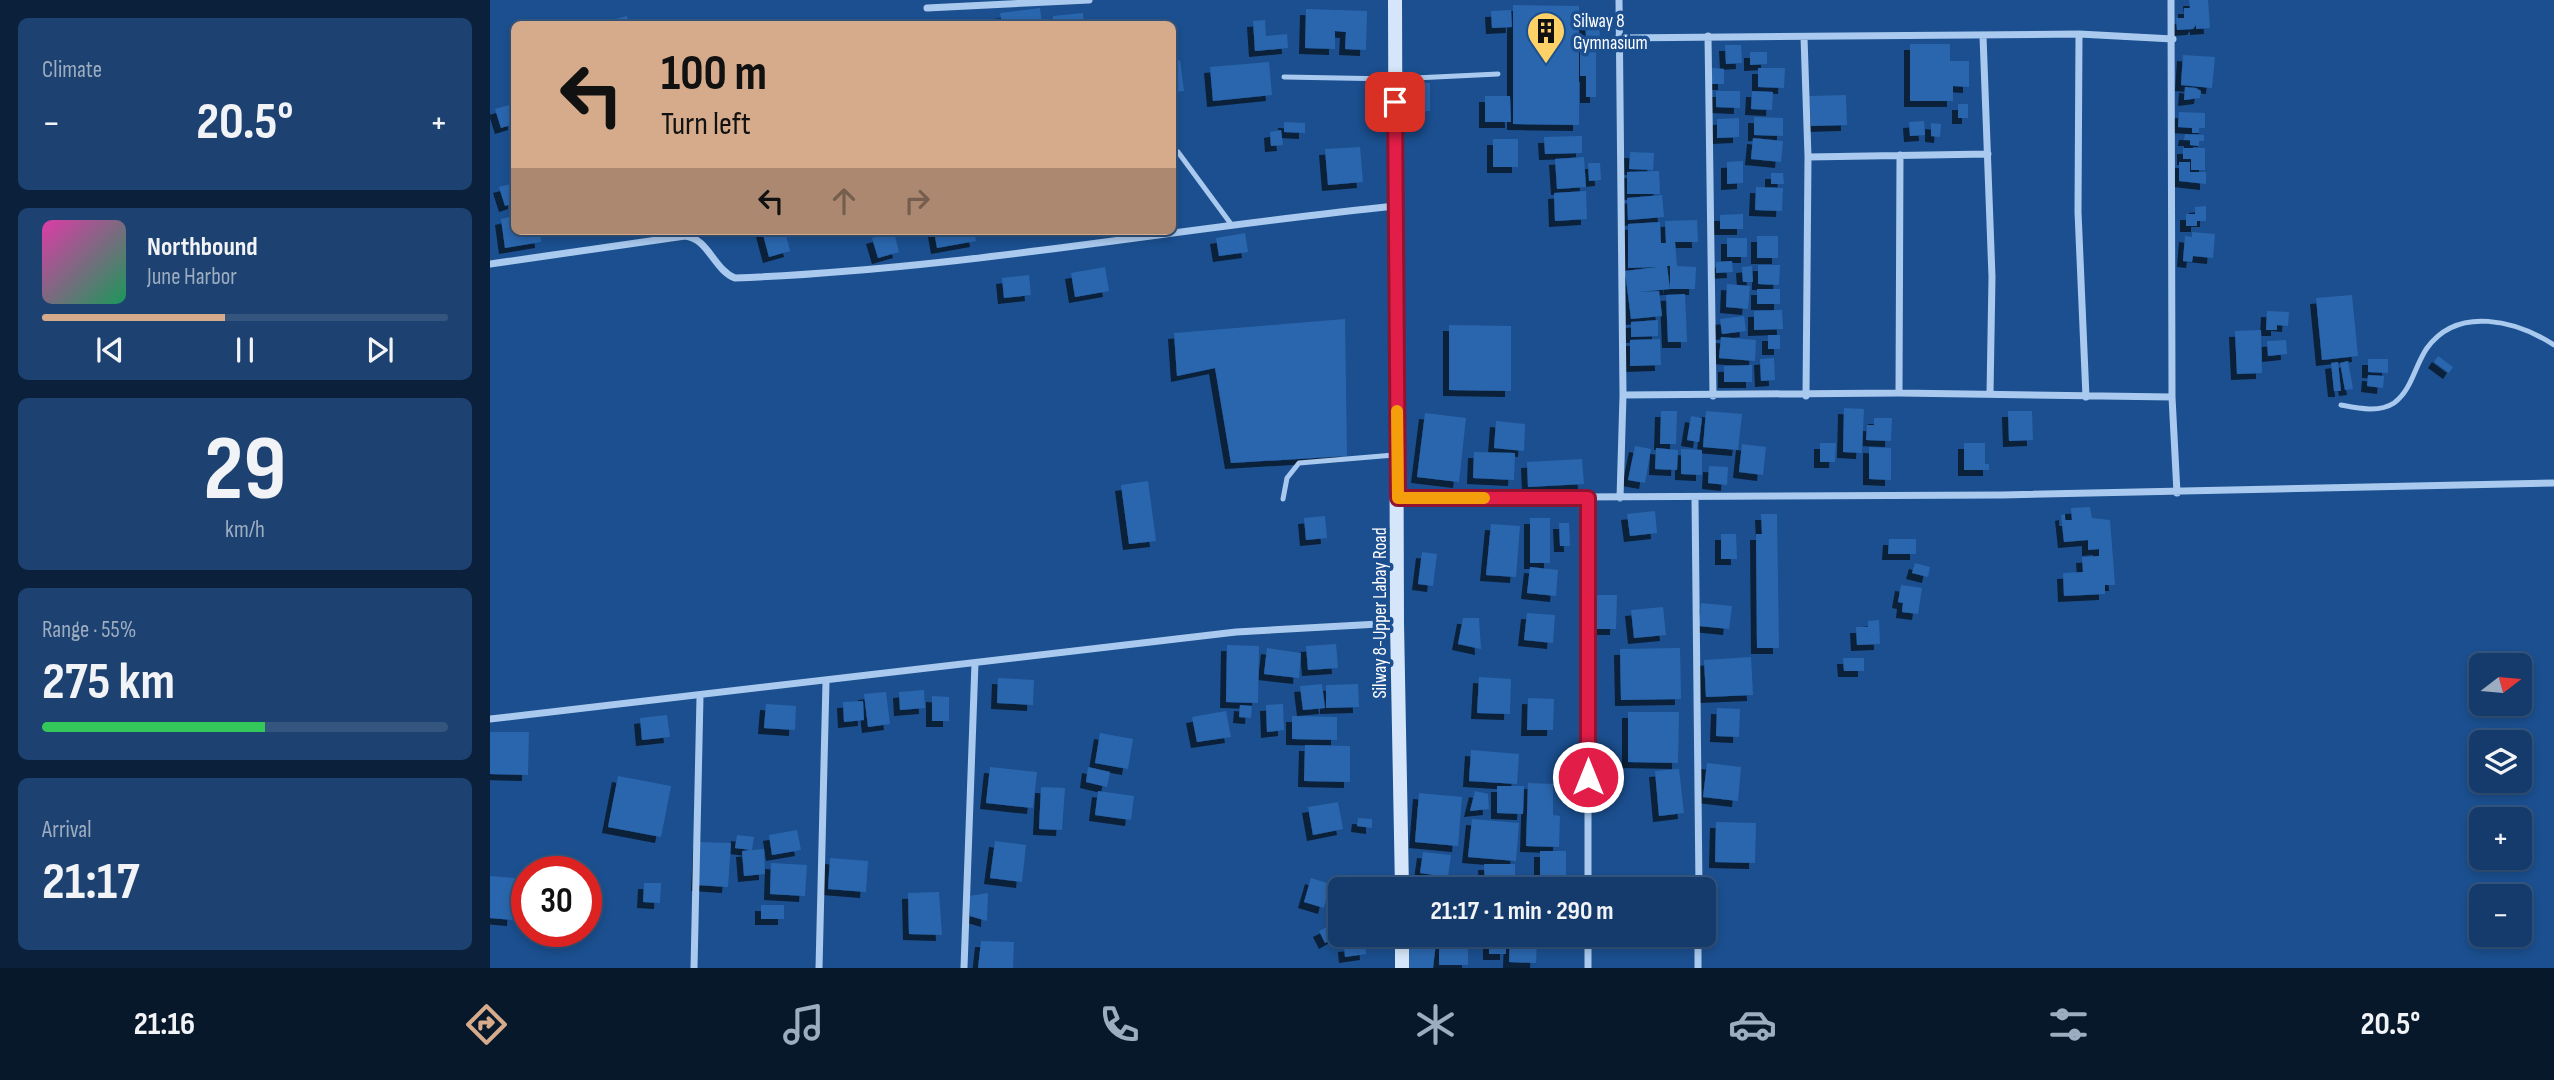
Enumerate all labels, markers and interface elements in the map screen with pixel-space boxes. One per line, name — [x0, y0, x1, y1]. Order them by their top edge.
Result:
building icon: Silway 8 Gymnasium — [1525, 10, 1567, 65]
place label: Silway 8 Gymnasium — [1573, 10, 1648, 55]
text: 100 m — [661, 45, 767, 104]
icon: left — [546, 49, 637, 140]
text: Climate — [42, 56, 102, 84]
pin — [1365, 72, 1425, 132]
icon: arrive — [1376, 83, 1414, 121]
text: 20.5° — [196, 91, 294, 154]
text: − — [42, 101, 61, 146]
text: + — [429, 101, 448, 146]
text: Turn left — [661, 105, 751, 144]
icon: left — [752, 182, 790, 220]
icon: ahead — [825, 182, 863, 220]
icon: right — [898, 182, 936, 220]
text: Northbound — [147, 232, 258, 263]
text: June Harbor — [147, 263, 237, 291]
icon: previous — [91, 331, 129, 369]
icon: pause — [226, 331, 264, 369]
icon: next — [361, 331, 399, 369]
text: 29 — [204, 416, 287, 525]
text: km/h — [225, 516, 265, 544]
street label: Silway 8-Upper Labay Road — [1369, 527, 1392, 699]
text: Range · 55% — [42, 616, 136, 644]
text: 275 km — [42, 651, 175, 714]
north arrow — [2469, 653, 2532, 716]
map controls — [2469, 653, 2532, 947]
button: layers — [2469, 730, 2532, 793]
position arrow — [1551, 740, 1625, 814]
button: + — [2469, 807, 2532, 870]
text: Arrival — [42, 816, 91, 844]
text: 21:17 — [42, 851, 140, 914]
speed limit sign: 30 — [511, 856, 602, 947]
button: − — [2469, 884, 2532, 947]
text: 21:17 · 1 min · 290 m — [1430, 896, 1614, 927]
icon: directions — [462, 1000, 511, 1049]
icon: music — [779, 1000, 828, 1049]
icon: phone — [1095, 1000, 1144, 1049]
icon: climate — [1411, 1000, 1460, 1049]
icon: car — [1728, 1000, 1777, 1049]
icon: filters — [2044, 1000, 2093, 1049]
text: 21:16 — [134, 1005, 195, 1044]
text: 20.5° — [2360, 1005, 2420, 1044]

